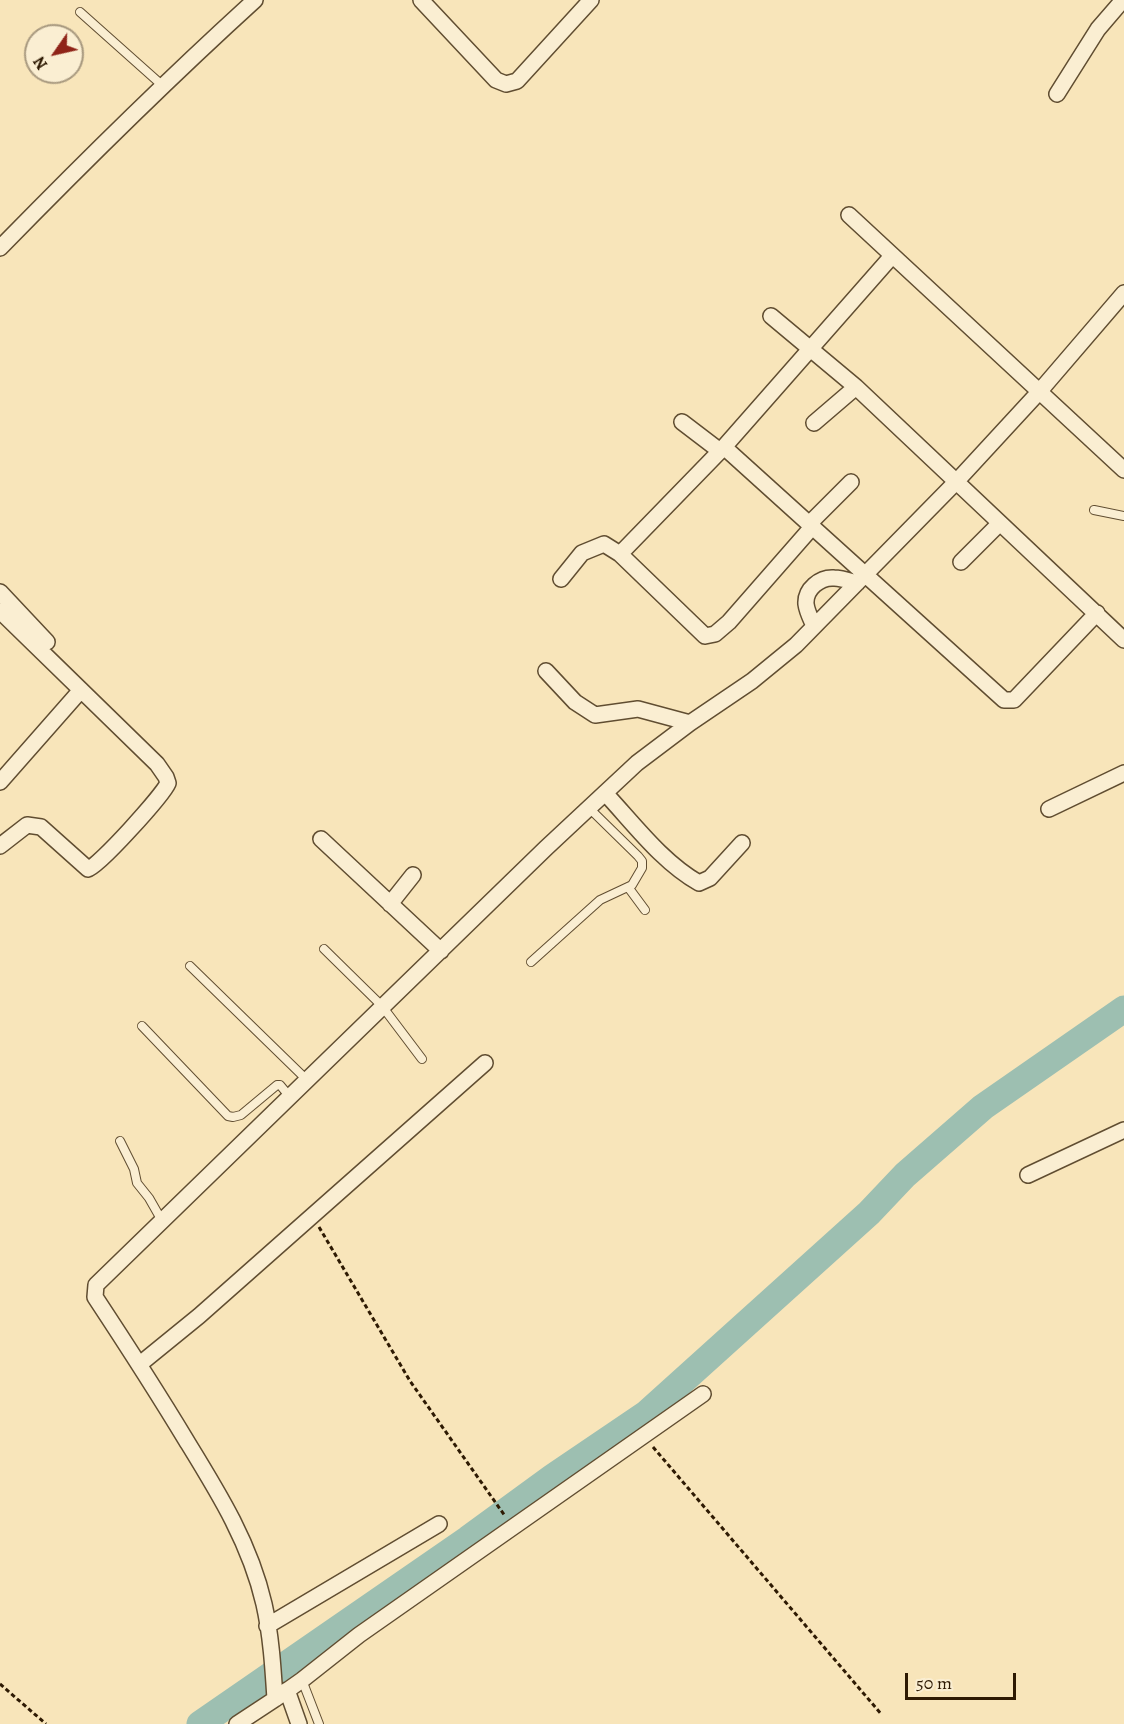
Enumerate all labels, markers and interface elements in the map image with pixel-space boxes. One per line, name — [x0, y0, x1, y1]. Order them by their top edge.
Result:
north arrow — [24, 24, 84, 84]
text: N — [28, 52, 53, 74]
scale bar — [908, 1661, 1019, 1699]
text: 50 m — [916, 1671, 952, 1695]

